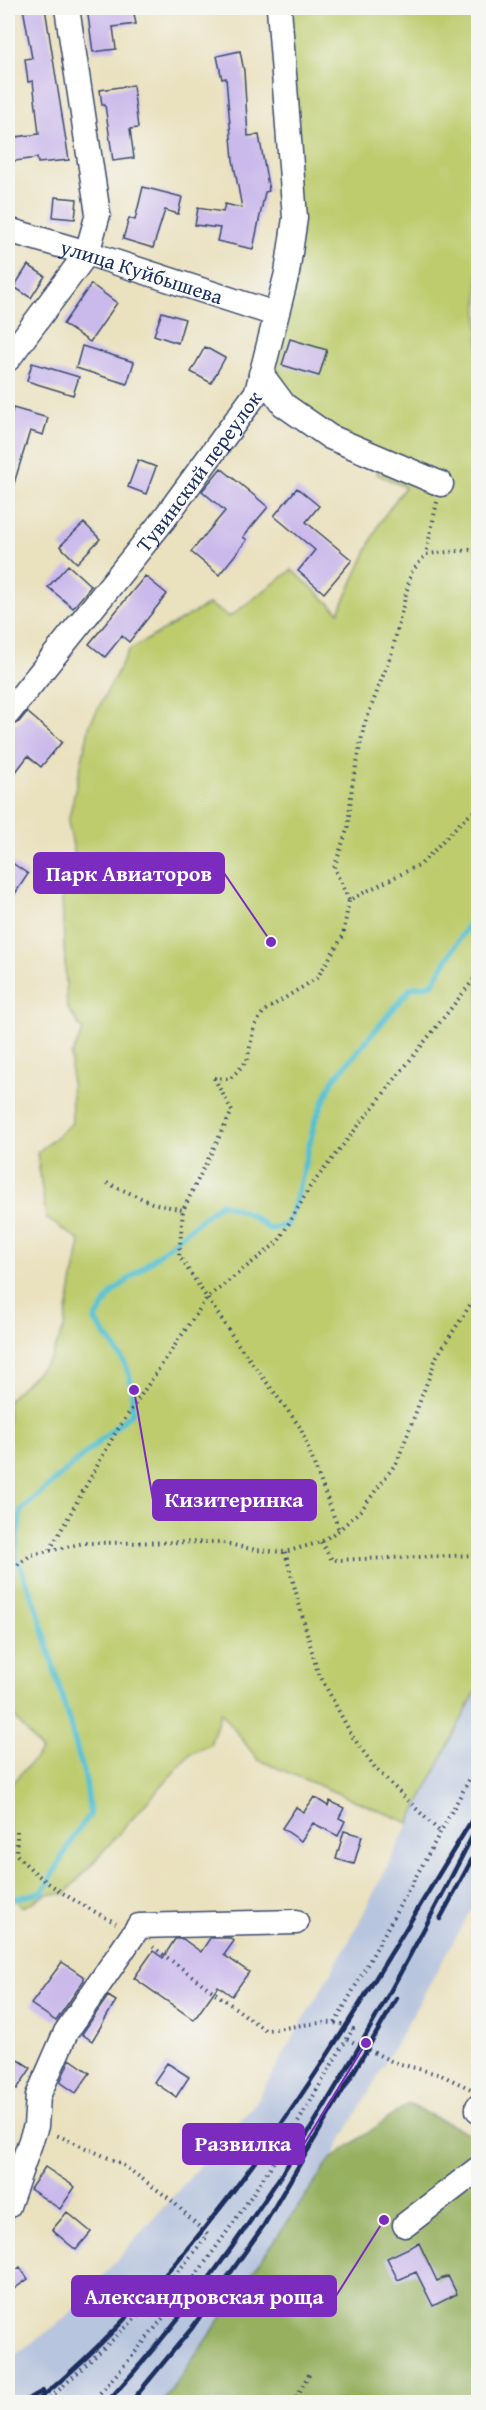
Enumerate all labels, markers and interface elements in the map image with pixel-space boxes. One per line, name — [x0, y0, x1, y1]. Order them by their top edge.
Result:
street label: улица Куйбышева — [56, 230, 227, 312]
street label: Тувинский переулок — [128, 384, 269, 558]
callout: Парк Авиаторов — [34, 853, 224, 893]
text: Парк Авиаторов — [46, 857, 212, 889]
callout: Кизитеринка — [153, 1480, 316, 1520]
text: Кизитеринка — [164, 1483, 304, 1515]
callout: Развилка — [183, 2124, 304, 2164]
text: Развилка — [195, 2127, 292, 2159]
callout: Александровская роща — [72, 2276, 336, 2316]
text: Александровская роща — [84, 2280, 324, 2312]

